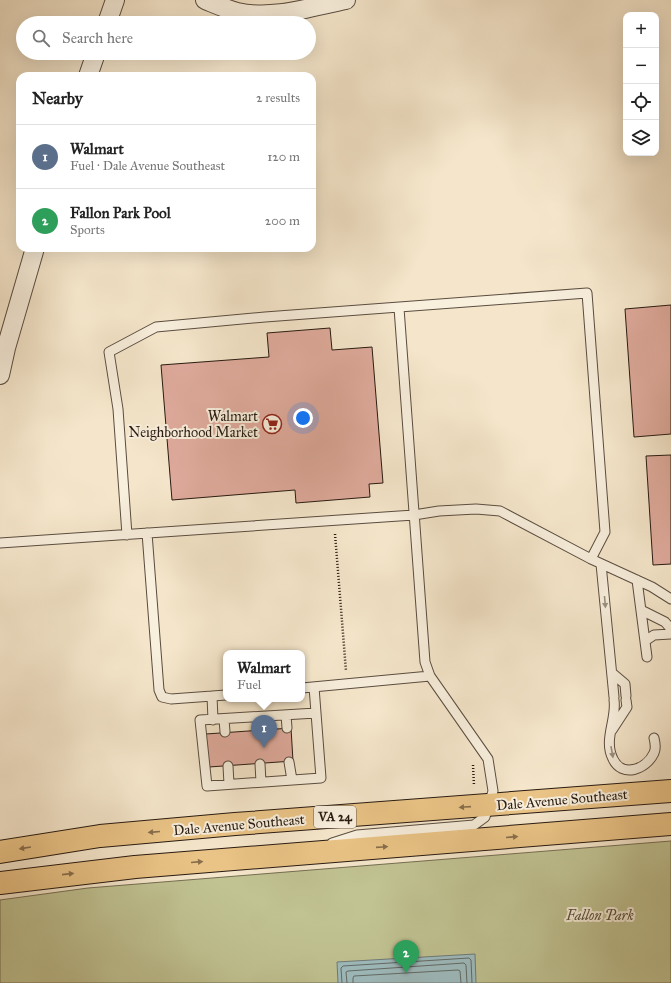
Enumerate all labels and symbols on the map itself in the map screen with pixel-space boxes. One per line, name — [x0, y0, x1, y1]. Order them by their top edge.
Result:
place label: Walmart Neighborhood Market — [129, 408, 258, 441]
your location — [293, 408, 313, 428]
supermarket icon: Walmart Neighborhood Market — [261, 413, 283, 435]
one-way arrow — [602, 596, 608, 608]
pin: 1 — [251, 715, 277, 748]
one-way arrow — [609, 746, 615, 758]
street label: Dale Avenue Southeast — [496, 786, 628, 814]
one-way arrow — [459, 804, 471, 811]
road number: VA 24 — [314, 806, 356, 828]
street label: Dale Avenue Southeast — [173, 811, 305, 839]
one-way arrow — [148, 828, 160, 835]
one-way arrow — [506, 834, 518, 841]
one-way arrow — [376, 844, 388, 851]
one-way arrow — [19, 845, 31, 851]
one-way arrow — [191, 858, 203, 865]
one-way arrow — [61, 871, 74, 877]
park label: Fallon Park — [565, 907, 634, 924]
pin: 2 — [393, 940, 419, 973]

